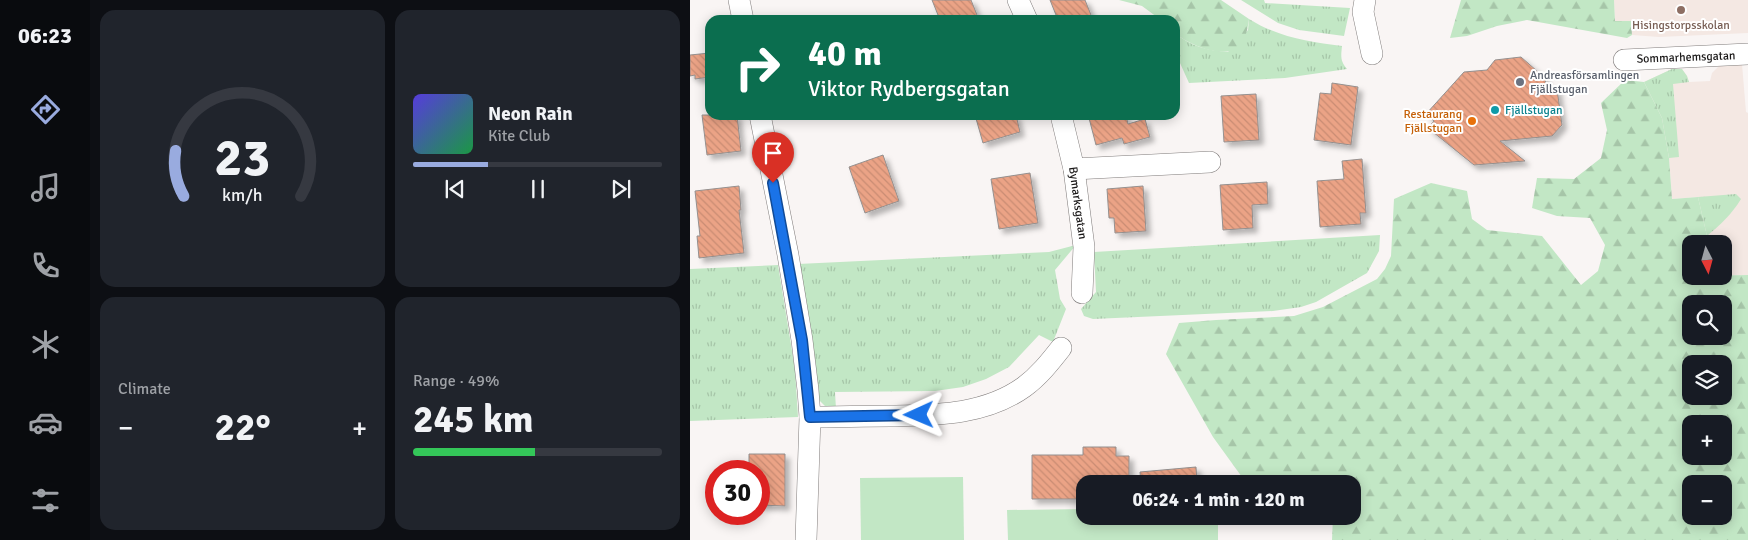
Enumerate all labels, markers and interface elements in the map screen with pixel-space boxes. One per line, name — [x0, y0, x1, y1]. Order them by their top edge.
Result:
marker: Hisingstorpsskolan — [1675, 4, 1687, 16]
place label: Hisingstorpsskolan — [1632, 18, 1730, 33]
text: 06:23 — [18, 22, 72, 49]
text: 40 m — [808, 32, 882, 75]
icon: right — [725, 35, 790, 100]
street label: Sommarhemsgatan — [1636, 48, 1736, 67]
place label: Andreasförsamlingen Fjällstugan — [1530, 68, 1639, 97]
text: Viktor Rydbergsgatan — [808, 75, 1010, 102]
marker: Andreasförsamlingen Fjällstugan — [1514, 76, 1526, 88]
icon: directions — [28, 92, 63, 127]
text: Neon Rain — [488, 102, 573, 126]
place label: Fjällstugan — [1505, 103, 1563, 118]
marker: Fjällstugan — [1489, 104, 1501, 116]
place label: Restaurang Fjällstugan — [1404, 107, 1462, 136]
marker: Restaurang Fjällstugan — [1466, 115, 1478, 127]
text: 23 — [214, 126, 271, 190]
text: Kite Club — [488, 126, 550, 146]
pin — [752, 132, 794, 183]
icon: arrive — [759, 139, 787, 167]
street label: Bymarksgatan — [1065, 166, 1090, 240]
icon: music — [28, 170, 63, 205]
icon: previous — [441, 175, 469, 203]
icon: pause — [524, 175, 552, 203]
icon: next — [607, 175, 635, 203]
text: km/h — [222, 184, 263, 206]
north arrow — [1682, 235, 1732, 285]
map controls — [1682, 235, 1732, 525]
icon: phone — [28, 248, 63, 283]
button: search — [1682, 295, 1732, 345]
icon: climate — [28, 327, 63, 362]
button: layers — [1682, 355, 1732, 405]
text: Range · 49% — [413, 371, 499, 391]
text: Climate — [118, 379, 171, 399]
position arrow — [892, 388, 944, 440]
text: 245 km — [413, 396, 534, 443]
text: 22° — [214, 404, 271, 451]
icon: car — [28, 405, 63, 440]
text: − — [118, 411, 133, 445]
text: + — [352, 411, 367, 445]
button: + — [1682, 415, 1732, 465]
speed limit sign: 30 — [705, 460, 770, 525]
button: − — [1682, 475, 1732, 525]
icon: filters — [28, 483, 63, 518]
text: 06:24 · 1 min · 120 m — [1132, 488, 1305, 512]

